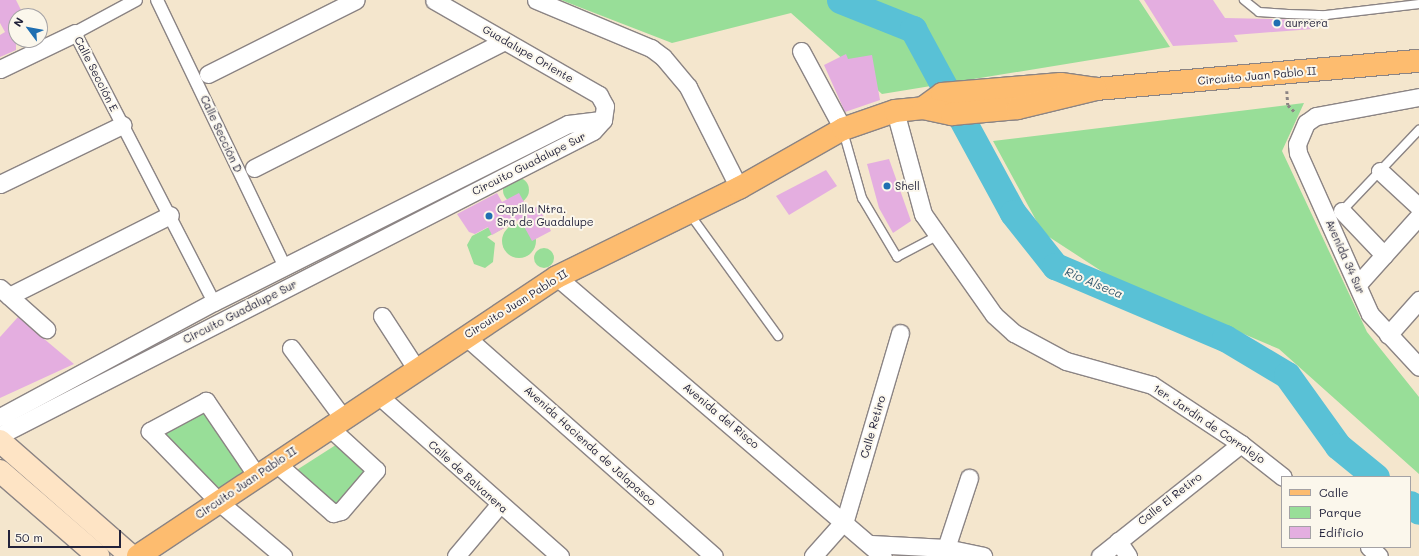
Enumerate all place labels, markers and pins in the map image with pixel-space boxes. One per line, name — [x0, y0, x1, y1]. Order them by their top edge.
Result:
place label: aurrera — [1285, 16, 1328, 30]
marker: aurrera — [1272, 18, 1282, 28]
place label: Shell — [895, 179, 920, 193]
marker: Shell — [882, 181, 892, 191]
place label: Capilla Ntra. Sra de Guadalupe — [497, 203, 594, 229]
marker: Capilla Ntra. Sra de Guadalupe — [484, 211, 494, 221]

